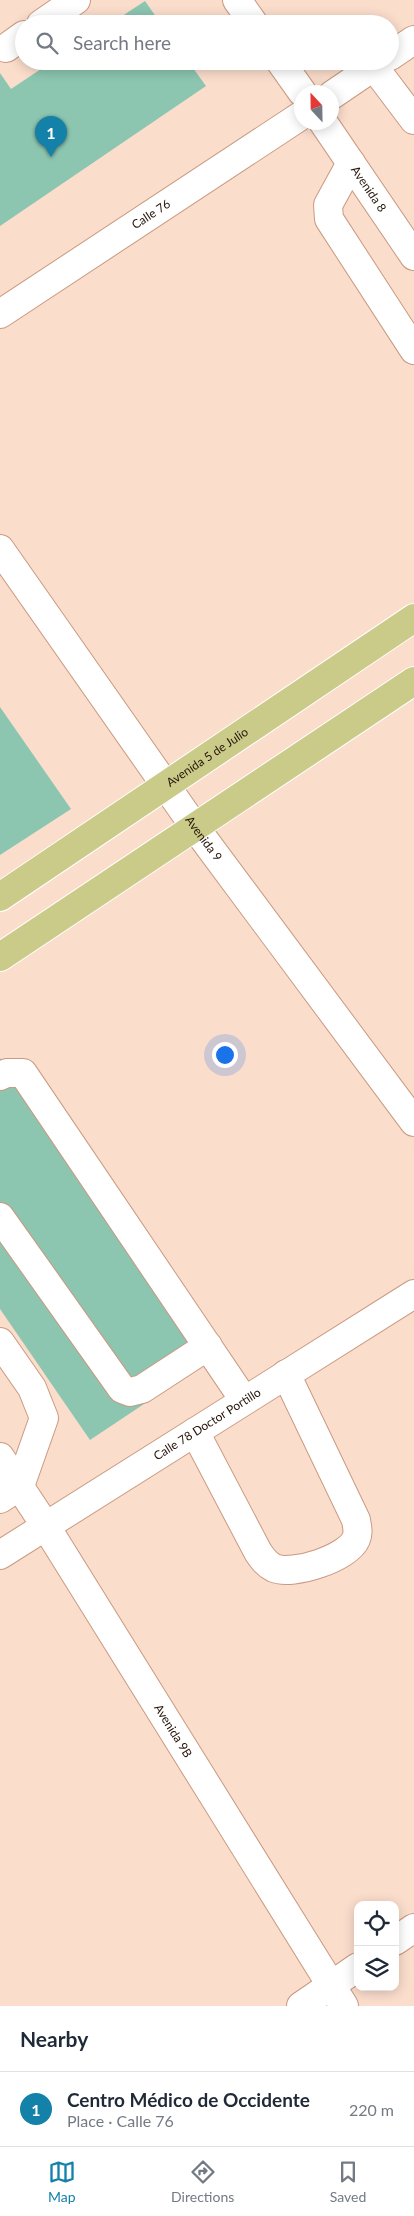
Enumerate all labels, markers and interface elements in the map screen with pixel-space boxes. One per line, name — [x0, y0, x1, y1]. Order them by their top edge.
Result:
search box — [15, 15, 399, 70]
icon: search — [33, 29, 61, 57]
text: Search here — [73, 31, 171, 54]
north arrow — [294, 85, 339, 130]
pin: 1 — [35, 116, 67, 157]
street label: Avenida 8 — [348, 163, 390, 215]
street label: Calle 76 — [129, 196, 173, 232]
street label: Avenida 5 de Julio — [163, 724, 251, 790]
street label: Avenida 9 — [182, 813, 225, 864]
your location — [212, 1042, 238, 1068]
street label: Calle 78 Doctor Portillo — [151, 1384, 264, 1463]
street label: Avenida 9B — [151, 1701, 196, 1760]
map controls — [354, 1901, 399, 1991]
button: locate — [354, 1901, 399, 1946]
button: layers — [354, 1946, 399, 1991]
text: Nearby — [20, 2026, 88, 2051]
text: Centro Médico de Occidente — [67, 2088, 310, 2111]
text: 1 — [31, 2100, 41, 2119]
text: 220 m — [349, 2100, 394, 2119]
text: Place · Calle 76 — [67, 2111, 174, 2130]
tab: Map — [48, 2158, 76, 2205]
tab: Directions — [171, 2158, 234, 2205]
tab: Saved — [330, 2158, 366, 2205]

